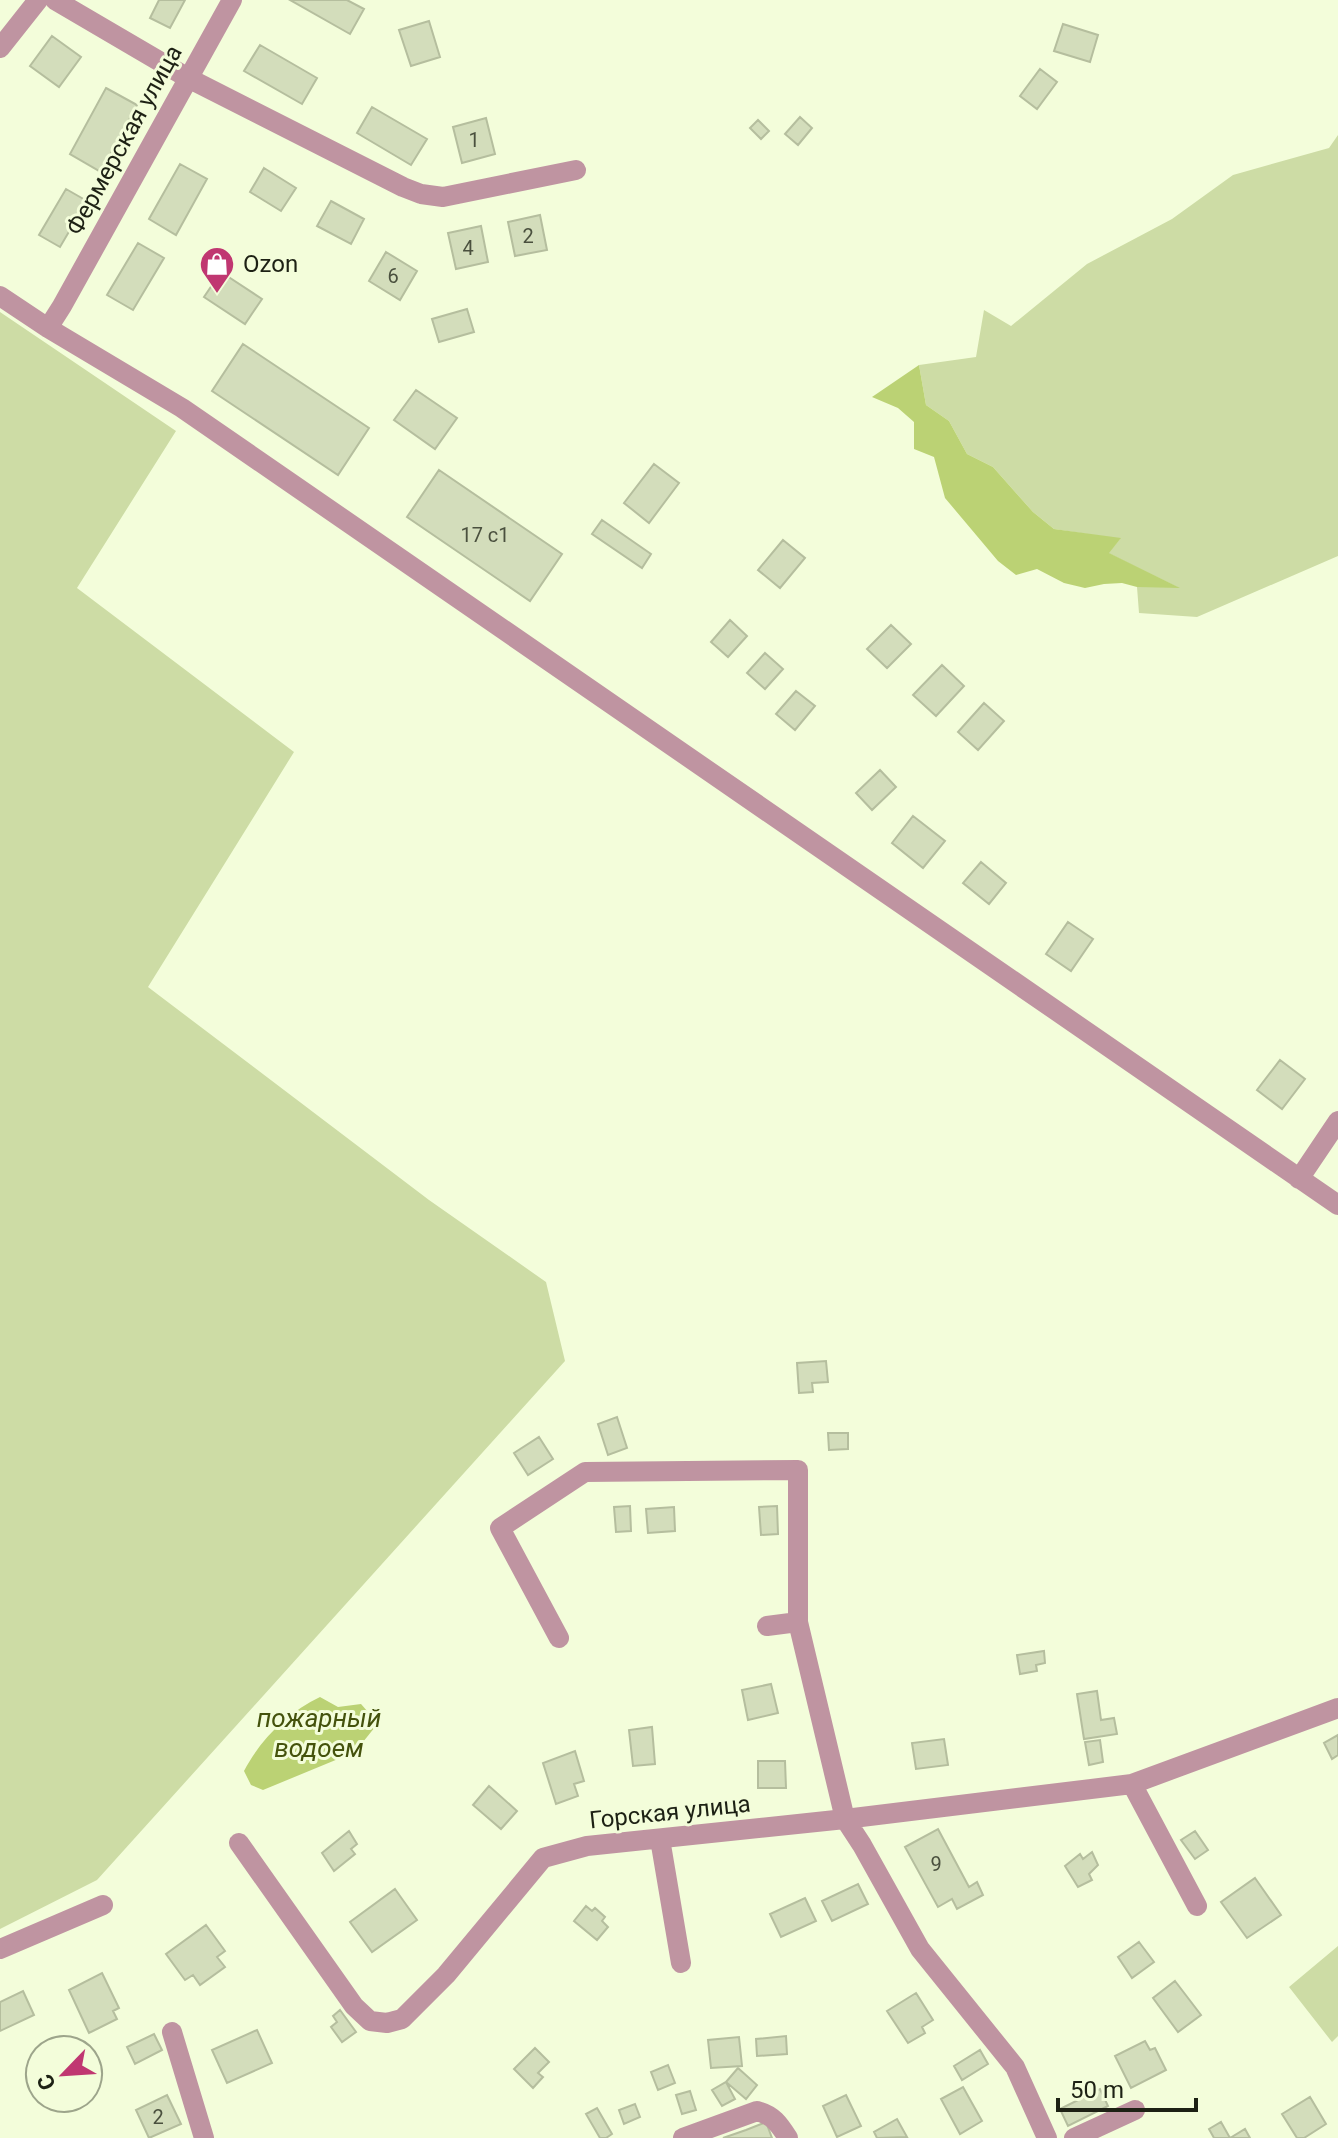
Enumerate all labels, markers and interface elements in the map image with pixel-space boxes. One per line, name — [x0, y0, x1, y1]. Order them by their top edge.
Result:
street label: Фермерская улица — [60, 40, 188, 240]
house number: 1 — [468, 128, 480, 152]
house number: 2 — [522, 224, 534, 248]
house number: 4 — [462, 236, 474, 260]
shop icon: Ozon — [198, 245, 236, 295]
place label: Ozon — [243, 250, 298, 278]
house number: 6 — [387, 264, 399, 288]
house number: 17 с1 — [460, 523, 510, 547]
water label: пожарный водоем — [257, 1703, 381, 1763]
street label: Горская улица — [588, 1790, 752, 1834]
house number: 9 — [930, 1852, 942, 1876]
north arrow — [24, 2034, 104, 2114]
scale bar — [1058, 2062, 1196, 2112]
text: С — [32, 2070, 61, 2094]
text: 50 m — [1070, 2076, 1124, 2104]
house number: 2 — [152, 2105, 164, 2129]

